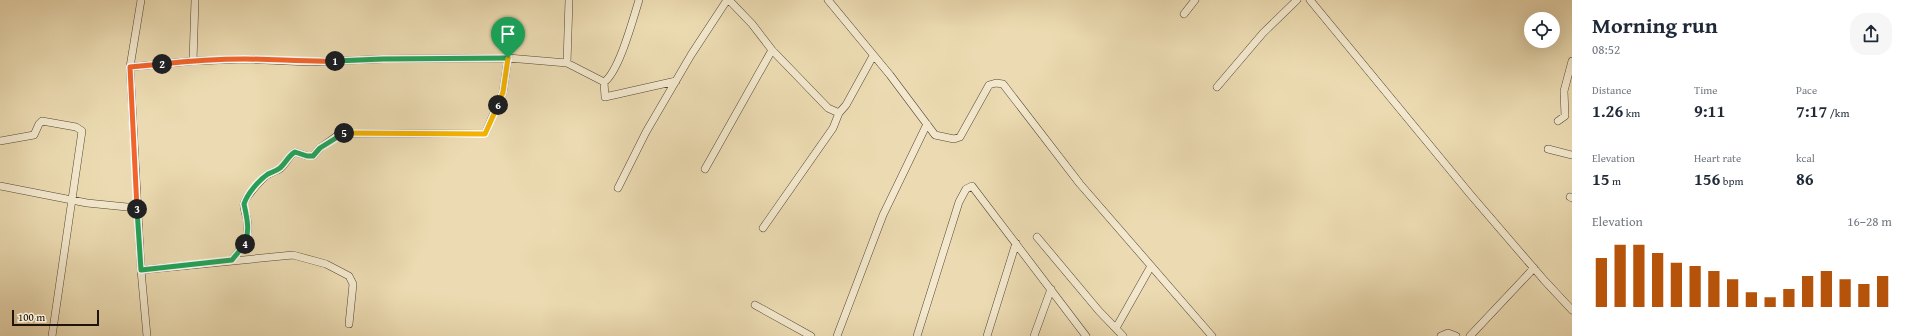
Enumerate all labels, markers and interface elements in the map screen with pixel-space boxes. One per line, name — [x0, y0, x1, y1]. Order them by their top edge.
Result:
text: Morning run — [1592, 9, 1718, 41]
map controls — [1524, 12, 1560, 48]
button: locate — [1524, 12, 1560, 48]
button: share — [1850, 13, 1892, 55]
pin — [491, 17, 525, 58]
icon: arrive — [497, 23, 519, 45]
text: 08:52 — [1592, 40, 1620, 59]
pin: 1 — [325, 51, 345, 71]
text: 1 — [332, 53, 338, 69]
pin: 2 — [152, 54, 172, 74]
text: 2 — [159, 56, 165, 72]
text: Distance — [1592, 82, 1631, 98]
text: Time — [1694, 82, 1717, 98]
text: Pace — [1796, 82, 1817, 98]
pin: 6 — [488, 95, 508, 115]
text: 6 — [495, 97, 501, 113]
text: 1.26 — [1592, 98, 1623, 123]
text: 9:11 — [1694, 98, 1725, 123]
text: 7:17 — [1796, 98, 1827, 123]
text: km — [1623, 105, 1640, 121]
text: /km — [1827, 105, 1849, 121]
pin: 5 — [334, 123, 354, 143]
text: 5 — [341, 125, 347, 141]
text: Elevation — [1592, 150, 1635, 166]
text: Heart rate — [1694, 150, 1741, 166]
text: kcal — [1796, 150, 1815, 166]
text: 15 — [1592, 166, 1610, 191]
text: 156 — [1694, 166, 1720, 191]
text: 86 — [1796, 166, 1814, 191]
text: m — [1610, 173, 1621, 189]
text: bpm — [1720, 173, 1743, 189]
pin: 3 — [127, 199, 147, 219]
text: 3 — [134, 201, 140, 217]
text: Elevation — [1592, 212, 1643, 231]
text: 16–28 m — [1847, 212, 1892, 231]
pin: 4 — [235, 234, 255, 254]
text: 4 — [242, 236, 248, 252]
scale bar — [12, 308, 99, 327]
text: 100 m — [18, 309, 45, 325]

